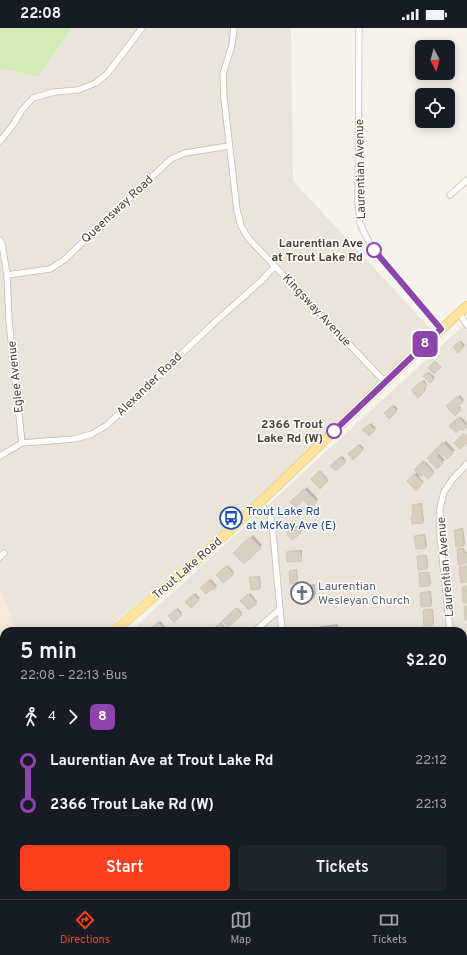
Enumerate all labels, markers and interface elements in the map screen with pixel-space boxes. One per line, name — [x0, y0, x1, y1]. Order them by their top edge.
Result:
text: 22:08 — [20, 5, 61, 24]
north arrow — [415, 40, 455, 80]
map controls — [415, 40, 455, 128]
button: locate — [415, 88, 455, 128]
street label: Laurentian Avenue — [352, 119, 370, 219]
street label: Queensway Road — [78, 172, 157, 247]
place label: Laurentian Ave at Trout Lake Rd — [272, 236, 363, 266]
marker: Laurentian Ave at Trout Lake Rd — [366, 242, 382, 258]
street label: Kingsway Avenue — [278, 271, 354, 350]
line badge: 8 — [412, 331, 438, 357]
text: 8 — [421, 335, 429, 352]
street label: Eglee Avenue — [4, 340, 28, 414]
street label: Alexander Road — [113, 349, 186, 420]
place label: 2366 Trout Lake Rd (W) — [257, 417, 323, 447]
marker: 2366 Trout Lake Rd (W) — [326, 423, 342, 439]
place label: Trout Lake Rd at McKay Ave (E) — [246, 504, 336, 534]
bus stop icon: Trout Lake Rd at McKay Ave (E) — [218, 505, 244, 531]
street label: Laurentian Avenue — [434, 516, 458, 618]
street label: Trout Lake Road — [149, 534, 226, 603]
place label: Laurentian Wesleyan Church — [318, 579, 410, 609]
church icon: Laurentian Wesleyan Church — [289, 580, 315, 606]
text: 5 min — [20, 639, 77, 666]
text: $2.20 — [406, 652, 447, 671]
text: 22:08 – 22:13 · Bus — [20, 668, 127, 684]
icon: walk — [20, 706, 42, 728]
icon: forward — [62, 706, 84, 728]
text: 8 — [98, 708, 107, 725]
text: 4 — [48, 709, 56, 725]
text: Laurentian Ave at Trout Lake Rd — [50, 752, 273, 771]
text: 22:12 — [415, 753, 447, 769]
text: 2366 Trout Lake Rd (W) — [50, 796, 214, 815]
text: 22:13 — [415, 797, 447, 813]
button: Start — [20, 845, 230, 891]
button: Tickets — [238, 845, 447, 891]
tab: Directions — [60, 909, 110, 947]
tab: Map — [230, 909, 252, 947]
tab: Tickets — [372, 909, 407, 947]

